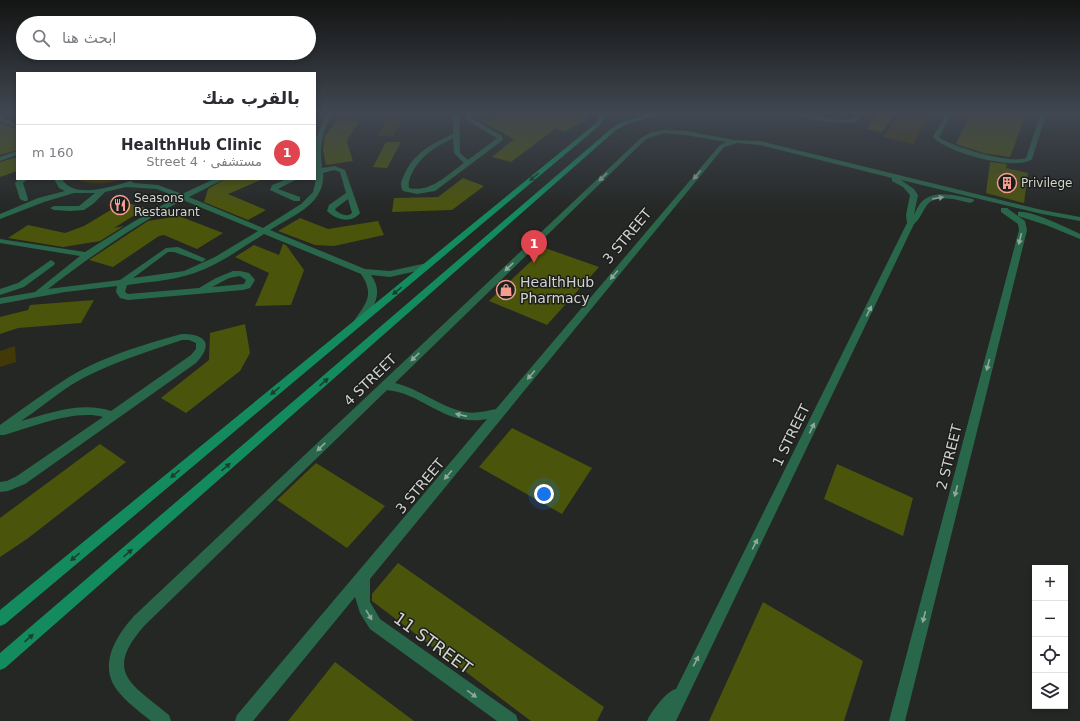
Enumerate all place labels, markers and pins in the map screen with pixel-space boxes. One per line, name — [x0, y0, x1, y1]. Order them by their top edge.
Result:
building icon: Privilege — [996, 172, 1018, 194]
place label: Privilege — [1021, 176, 1072, 190]
place label: Seasons Restaurant — [134, 191, 200, 219]
restaurant icon: Seasons Restaurant — [109, 194, 131, 216]
pin: 1 — [521, 230, 547, 263]
place label: HealthHub Pharmacy — [520, 274, 594, 306]
shop icon: HealthHub Pharmacy — [495, 279, 517, 301]

